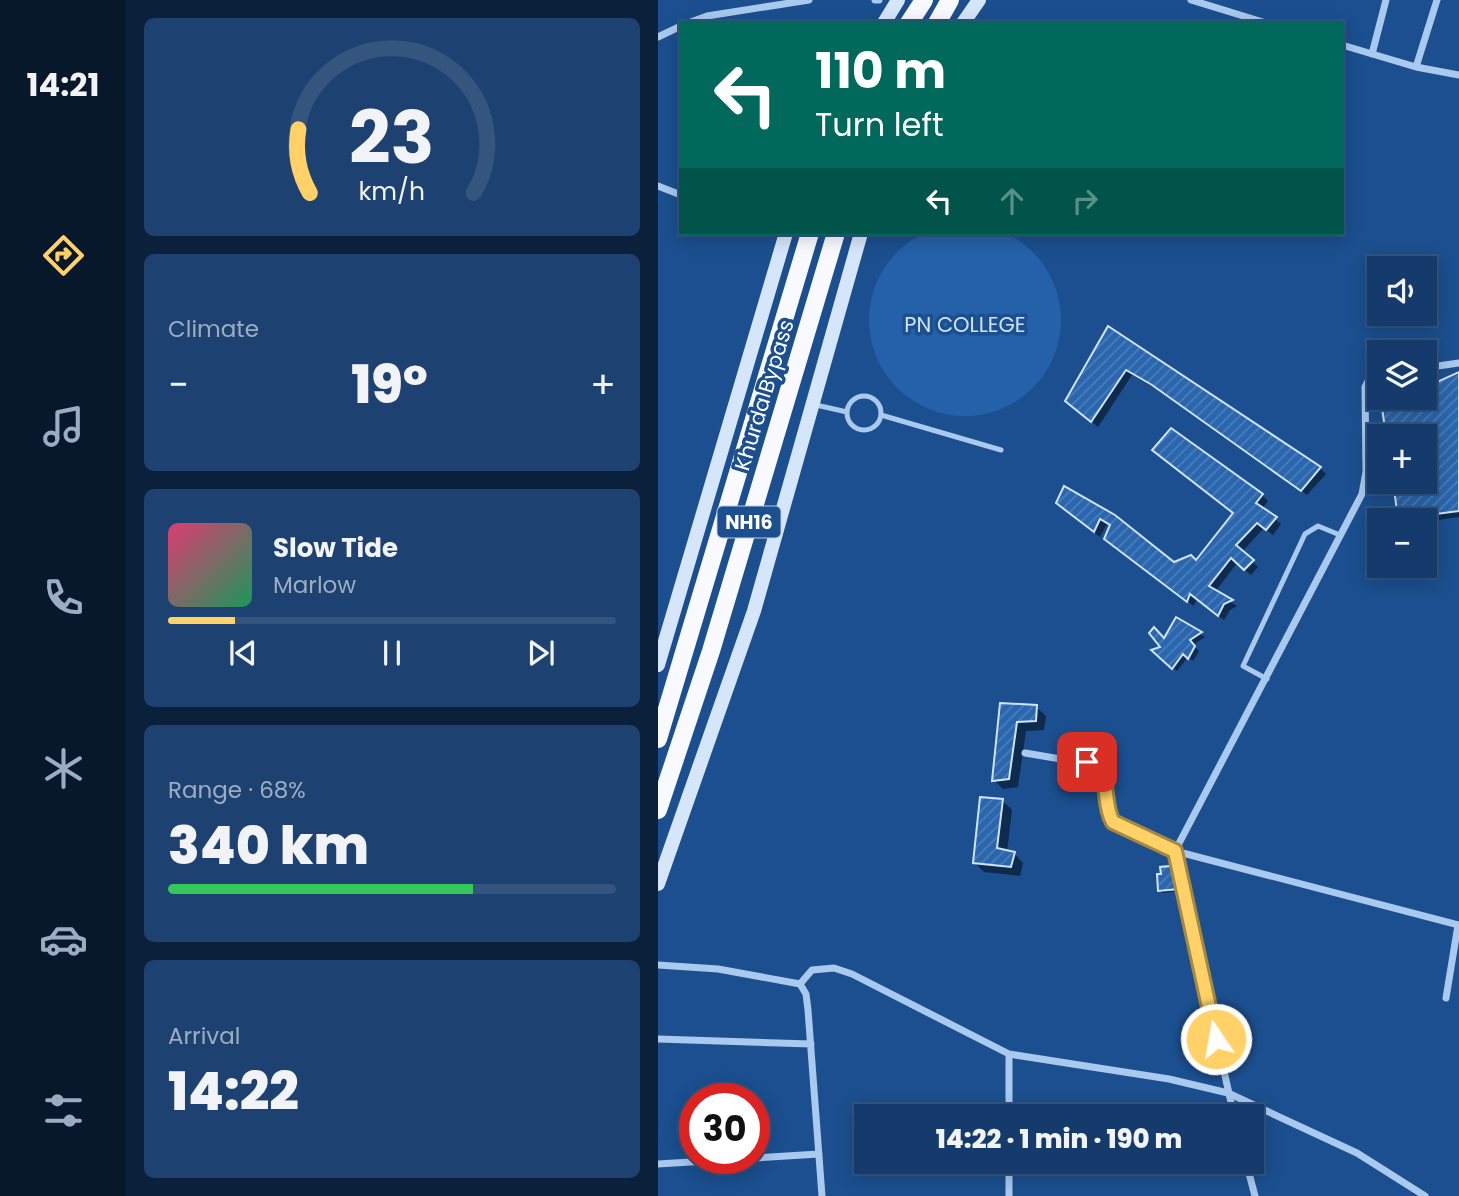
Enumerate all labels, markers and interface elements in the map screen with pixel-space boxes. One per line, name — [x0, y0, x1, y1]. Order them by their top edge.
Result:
text: 110 m — [815, 37, 946, 105]
icon: left — [700, 49, 791, 140]
text: 14:21 — [26, 62, 100, 107]
text: 23 — [349, 87, 435, 188]
text: Turn left — [815, 102, 944, 147]
text: km/h — [359, 174, 425, 209]
icon: left — [920, 182, 958, 220]
icon: ahead — [993, 182, 1031, 220]
icon: right — [1066, 182, 1104, 220]
icon: directions — [39, 231, 88, 280]
map controls — [1367, 256, 1437, 578]
button: sound — [1367, 256, 1437, 326]
park label: PN COLLEGE — [904, 310, 1026, 339]
text: Climate — [168, 313, 259, 345]
street label: Khurda Bypass — [727, 316, 801, 474]
button: layers — [1367, 340, 1437, 410]
text: 19° — [351, 348, 428, 421]
text: − — [168, 358, 189, 411]
text: + — [590, 358, 616, 411]
icon: music — [39, 402, 88, 451]
button: + — [1367, 424, 1437, 494]
road number: NH16 — [718, 506, 780, 538]
button: − — [1367, 508, 1437, 578]
text: Slow Tide — [273, 530, 398, 566]
text: Marlow — [273, 569, 356, 601]
icon: phone — [39, 573, 88, 622]
icon: previous — [224, 634, 262, 672]
icon: pause — [373, 634, 411, 672]
icon: next — [522, 634, 560, 672]
pin — [1057, 732, 1117, 792]
icon: arrive — [1068, 743, 1106, 781]
icon: climate — [39, 744, 88, 793]
text: Range · 68% — [168, 774, 306, 806]
text: 340 km — [168, 809, 369, 882]
icon: car — [39, 915, 88, 964]
position arrow — [1179, 1002, 1253, 1076]
text: Arrival — [168, 1020, 240, 1052]
text: 14:22 — [168, 1055, 299, 1128]
speed limit sign: 30 — [679, 1083, 770, 1174]
icon: filters — [39, 1086, 88, 1135]
text: 14:22 · 1 min · 190 m — [936, 1121, 1182, 1157]

